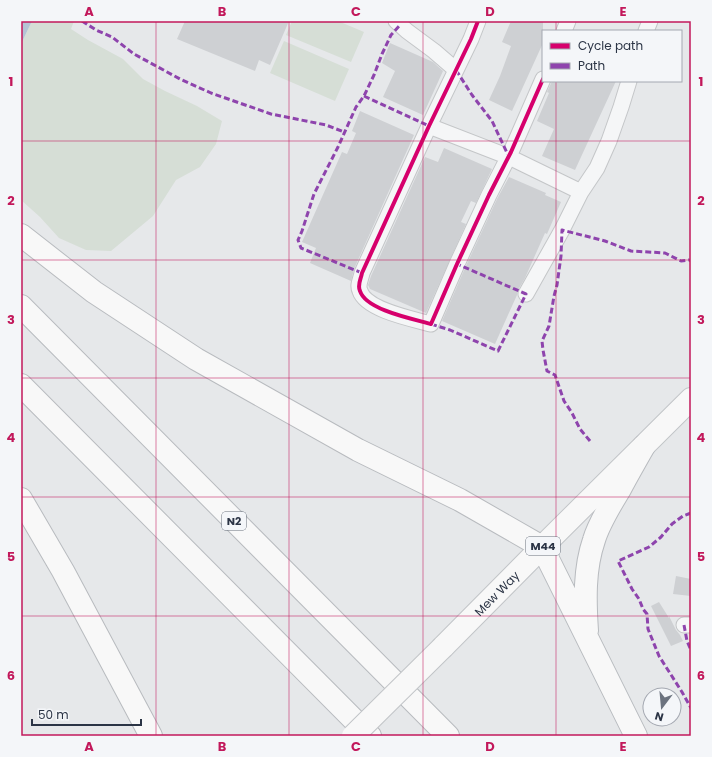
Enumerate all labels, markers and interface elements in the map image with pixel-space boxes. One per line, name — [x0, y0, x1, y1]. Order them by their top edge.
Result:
text: A — [84, 2, 94, 21]
text: B — [218, 2, 227, 21]
text: C — [351, 2, 361, 21]
text: D — [485, 2, 495, 21]
text: E — [619, 2, 627, 21]
legend — [542, 30, 682, 82]
text: Cycle path — [578, 37, 643, 54]
text: Path — [578, 57, 605, 74]
text: 1 — [9, 72, 13, 91]
text: 1 — [699, 72, 703, 91]
text: 2 — [7, 191, 15, 210]
text: 2 — [697, 191, 705, 210]
text: 3 — [7, 310, 15, 329]
text: 3 — [697, 310, 705, 329]
text: 4 — [7, 428, 16, 447]
text: 4 — [697, 428, 706, 447]
road number: N2 — [222, 512, 246, 530]
road number: M44 — [526, 537, 560, 555]
text: 5 — [7, 547, 15, 566]
text: 5 — [697, 547, 705, 566]
street label: Mew Way — [470, 566, 523, 619]
text: 6 — [7, 666, 15, 685]
text: 6 — [697, 666, 705, 685]
north arrow — [642, 687, 682, 727]
scale bar — [32, 701, 141, 727]
text: 50 m — [38, 706, 69, 723]
text: N — [653, 708, 665, 725]
text: A — [84, 737, 94, 756]
text: B — [218, 737, 227, 756]
text: C — [351, 737, 361, 756]
text: D — [485, 737, 495, 756]
text: E — [619, 737, 627, 756]

